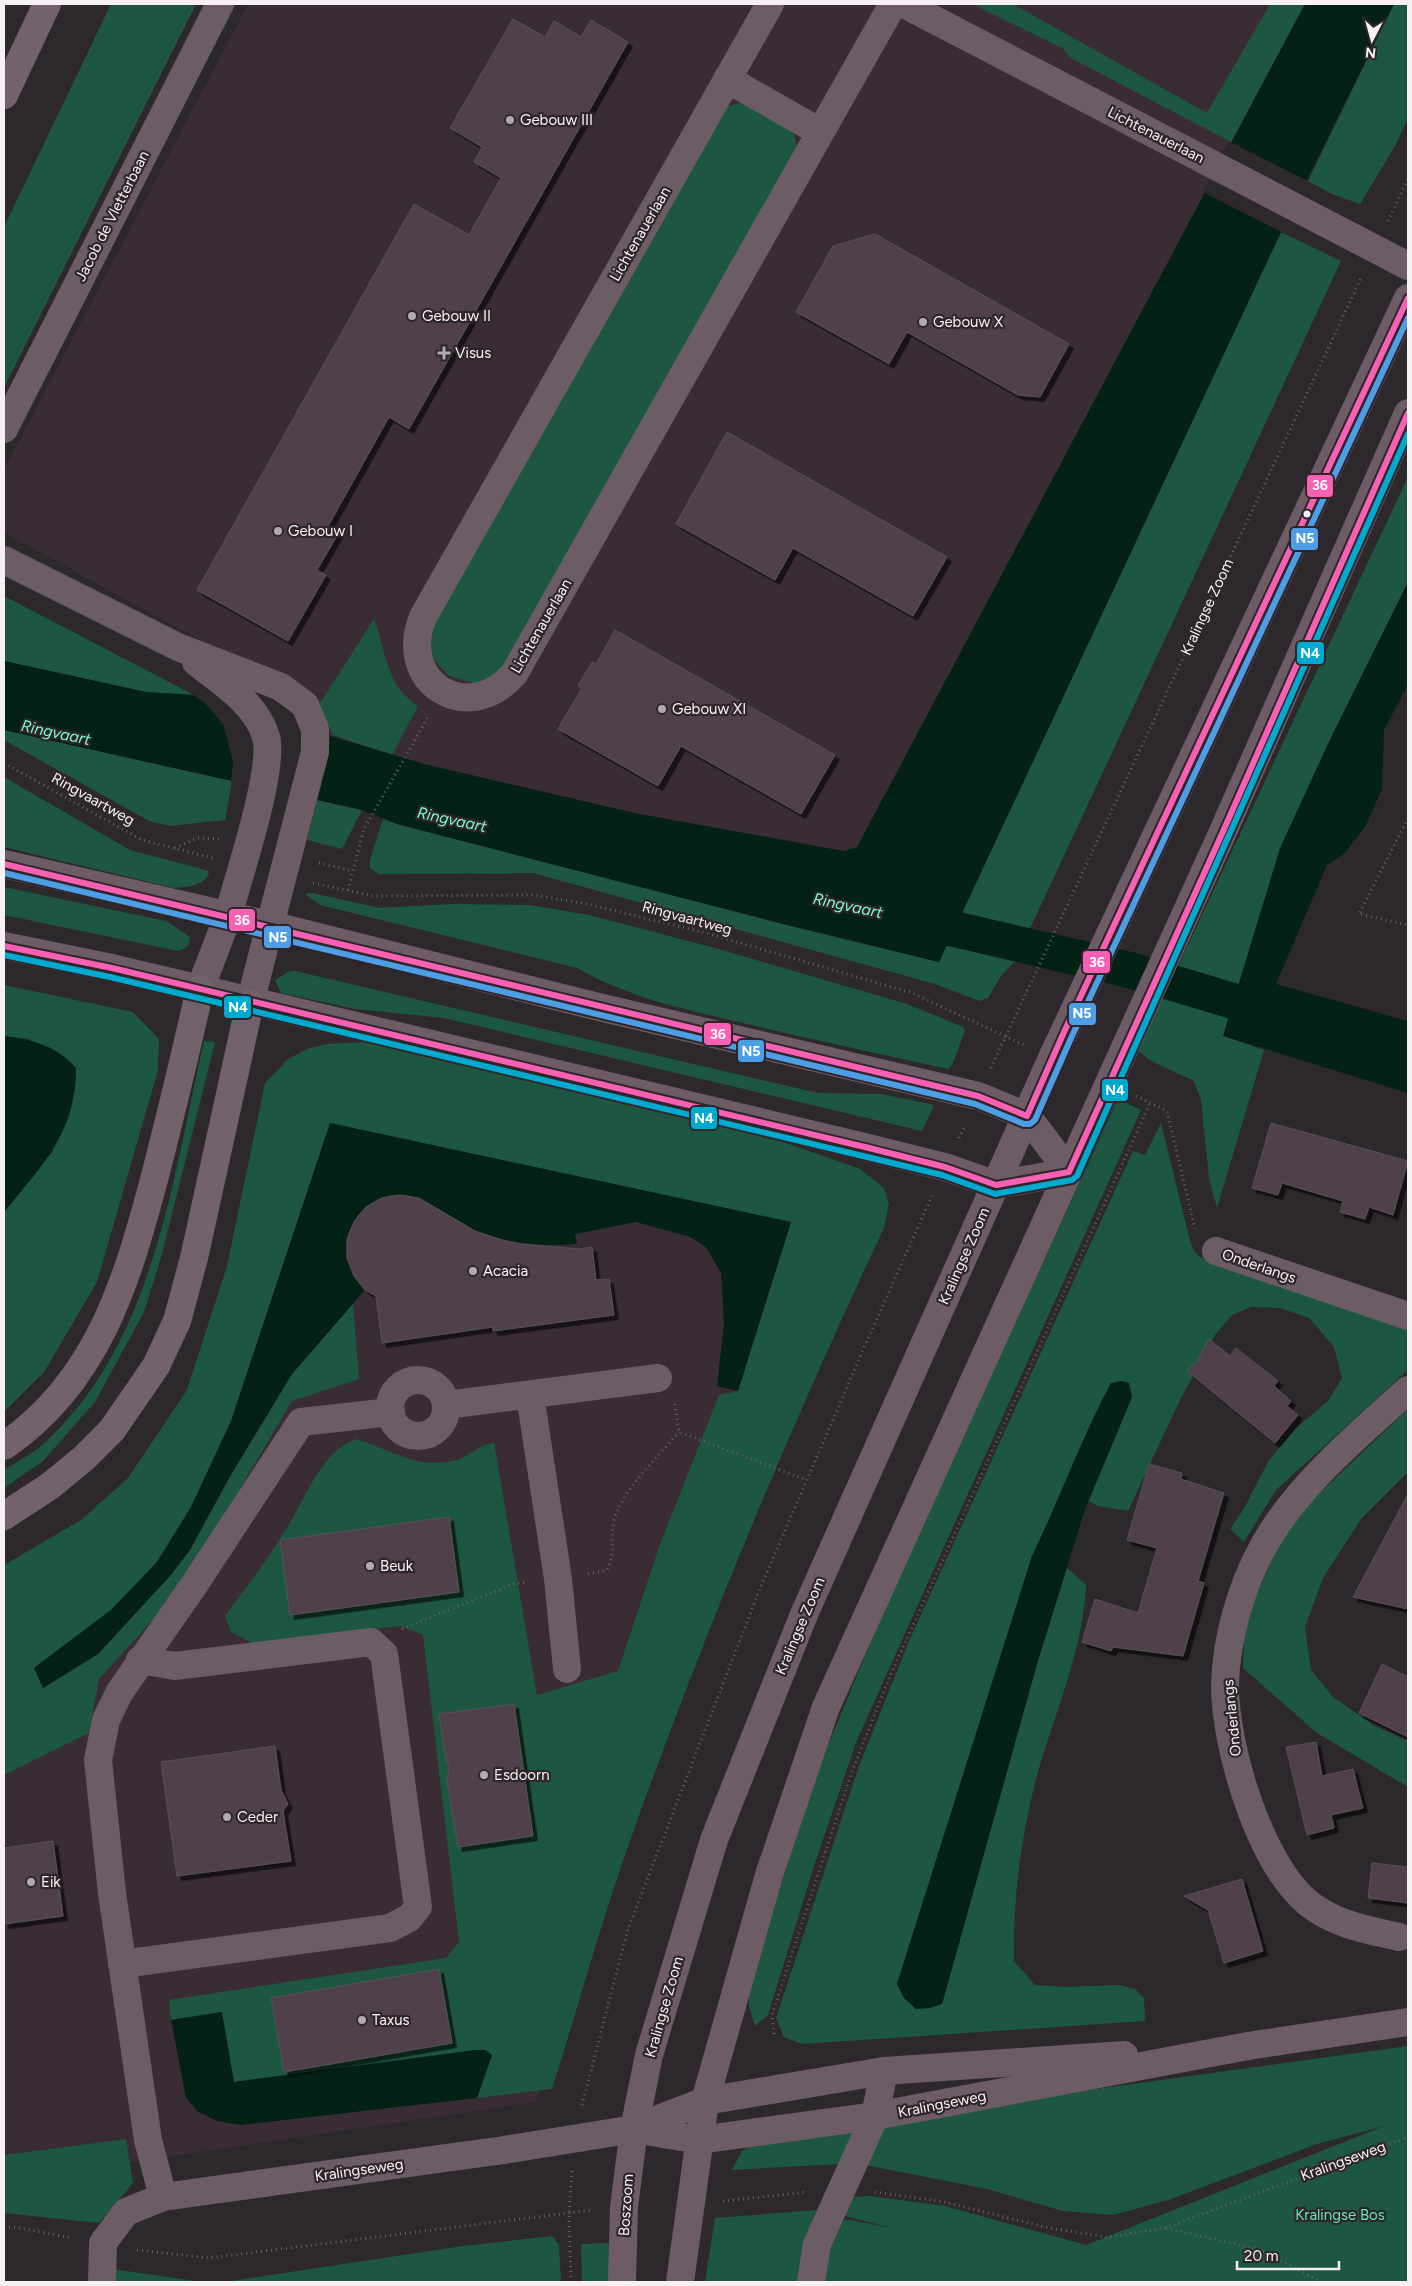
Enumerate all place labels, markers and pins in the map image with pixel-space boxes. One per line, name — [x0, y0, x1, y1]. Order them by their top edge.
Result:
place label: Gebouw III — [520, 111, 593, 129]
marker: Gebouw III — [504, 114, 516, 126]
place label: Gebouw II — [422, 307, 491, 325]
marker: Gebouw II — [406, 310, 418, 322]
place label: Gebouw X — [933, 313, 1004, 331]
marker: Gebouw X — [917, 316, 929, 328]
place label: Visus — [455, 344, 491, 362]
marker: Visus — [437, 346, 451, 360]
unlabelled marker — [1302, 509, 1312, 519]
place label: Gebouw I — [288, 522, 353, 540]
marker: Gebouw I — [272, 525, 284, 537]
place label: Gebouw XI — [672, 700, 746, 718]
marker: Gebouw XI — [656, 703, 668, 715]
place label: Acacia — [483, 1262, 528, 1280]
marker: Acacia — [467, 1265, 479, 1277]
place label: Beuk — [380, 1557, 414, 1575]
marker: Beuk — [364, 1560, 376, 1572]
place label: Esdoorn — [494, 1766, 550, 1784]
marker: Esdoorn — [478, 1769, 490, 1781]
place label: Ceder — [237, 1808, 278, 1826]
marker: Ceder — [221, 1811, 233, 1823]
place label: Eik — [41, 1873, 61, 1891]
marker: Eik — [25, 1876, 37, 1888]
place label: Taxus — [372, 2011, 410, 2029]
marker: Taxus — [356, 2014, 368, 2026]

